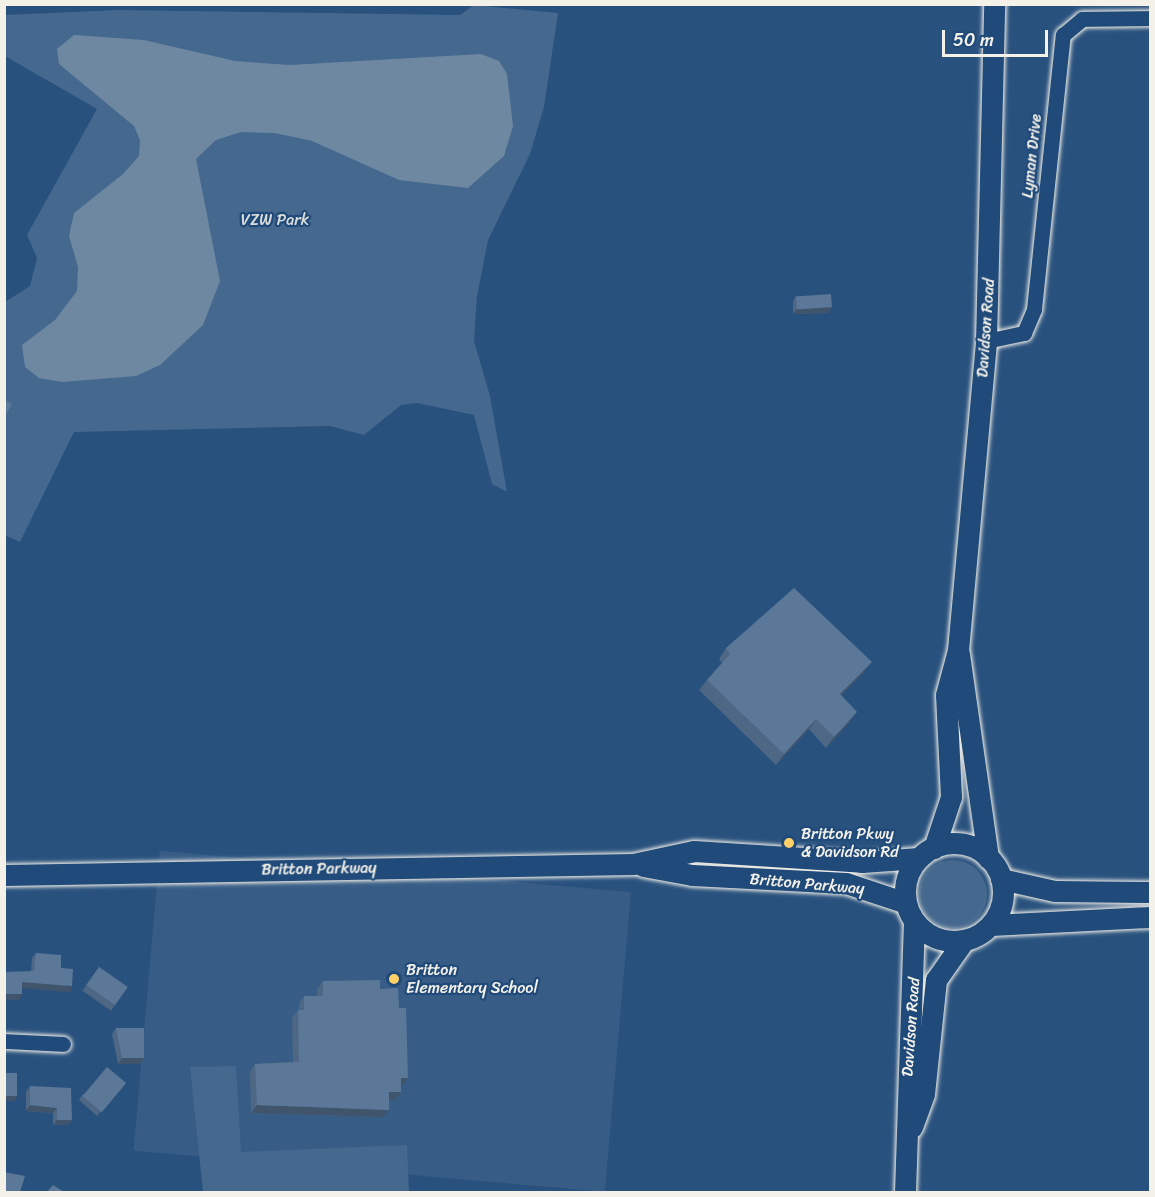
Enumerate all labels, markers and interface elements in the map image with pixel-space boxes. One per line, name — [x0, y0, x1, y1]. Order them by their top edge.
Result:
scale bar — [945, 18, 1052, 56]
text: 50 m — [953, 24, 994, 56]
street label: Lyman Drive — [1018, 113, 1046, 199]
park label: VZW Park — [241, 210, 309, 230]
street label: Davidson Road — [973, 278, 999, 378]
place label: Britton Pkwy & Davidson Rd — [801, 824, 899, 862]
marker: Britton Pkwy & Davidson Rd — [782, 836, 796, 850]
street label: Britton Parkway — [261, 858, 377, 880]
street label: Britton Parkway — [749, 869, 865, 899]
place label: Britton Elementary School — [406, 960, 538, 998]
marker: Britton Elementary School — [387, 972, 401, 986]
street label: Davidson Road — [898, 977, 924, 1077]

